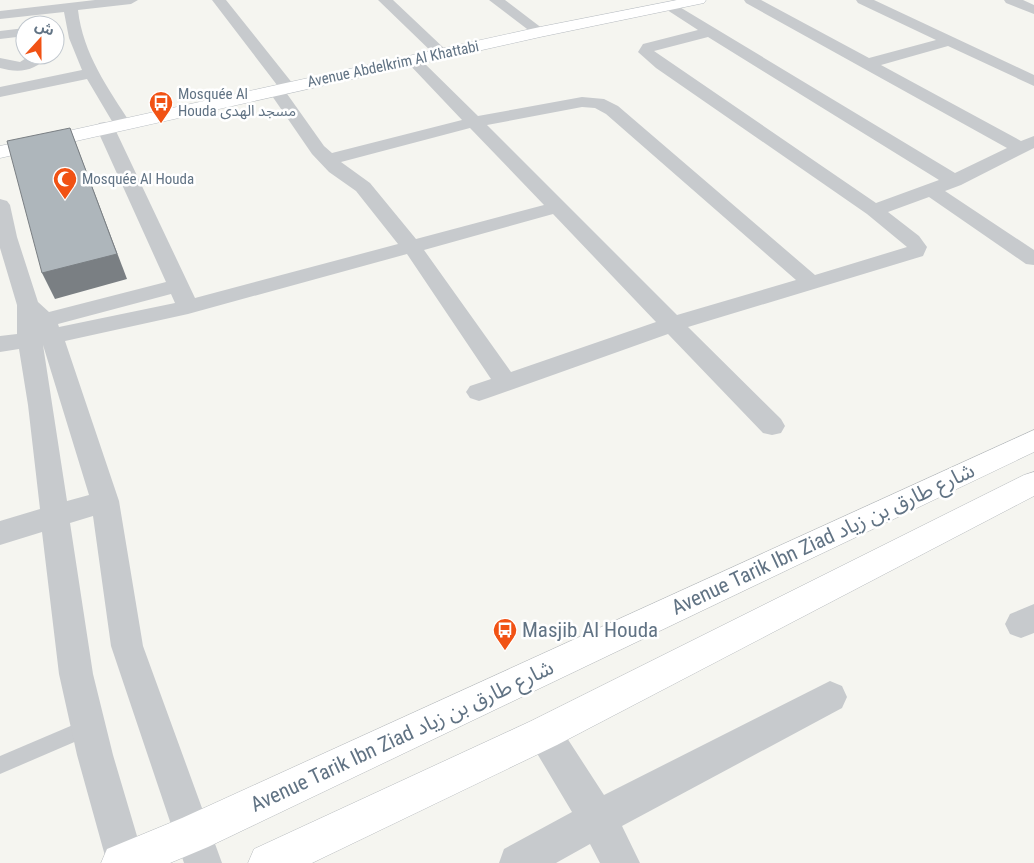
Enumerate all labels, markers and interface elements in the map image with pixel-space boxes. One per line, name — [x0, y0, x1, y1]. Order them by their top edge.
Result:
north arrow — [15, 15, 65, 65]
text: ش — [33, 17, 56, 39]
street label: Avenue Abdelkrim Al Khattabi — [305, 37, 481, 91]
place label: Mosquée Al Houda مسجد الهدى — [178, 85, 296, 120]
bus stop icon: Mosquée Al Houda مسجد الهدى — [148, 90, 174, 124]
mosque icon: Mosquée Al Houda — [52, 166, 78, 200]
place label: Mosquée Al Houda — [82, 170, 194, 188]
street label: Avenue Tarik Ibn Ziad شارع طارق بن زياد — [668, 458, 980, 623]
bus stop icon: Masjib Al Houda — [492, 617, 518, 651]
place label: Masjib Al Houda — [522, 618, 658, 642]
street label: Avenue Tarik Ibn Ziad شارع طارق بن زياد — [247, 655, 559, 820]

